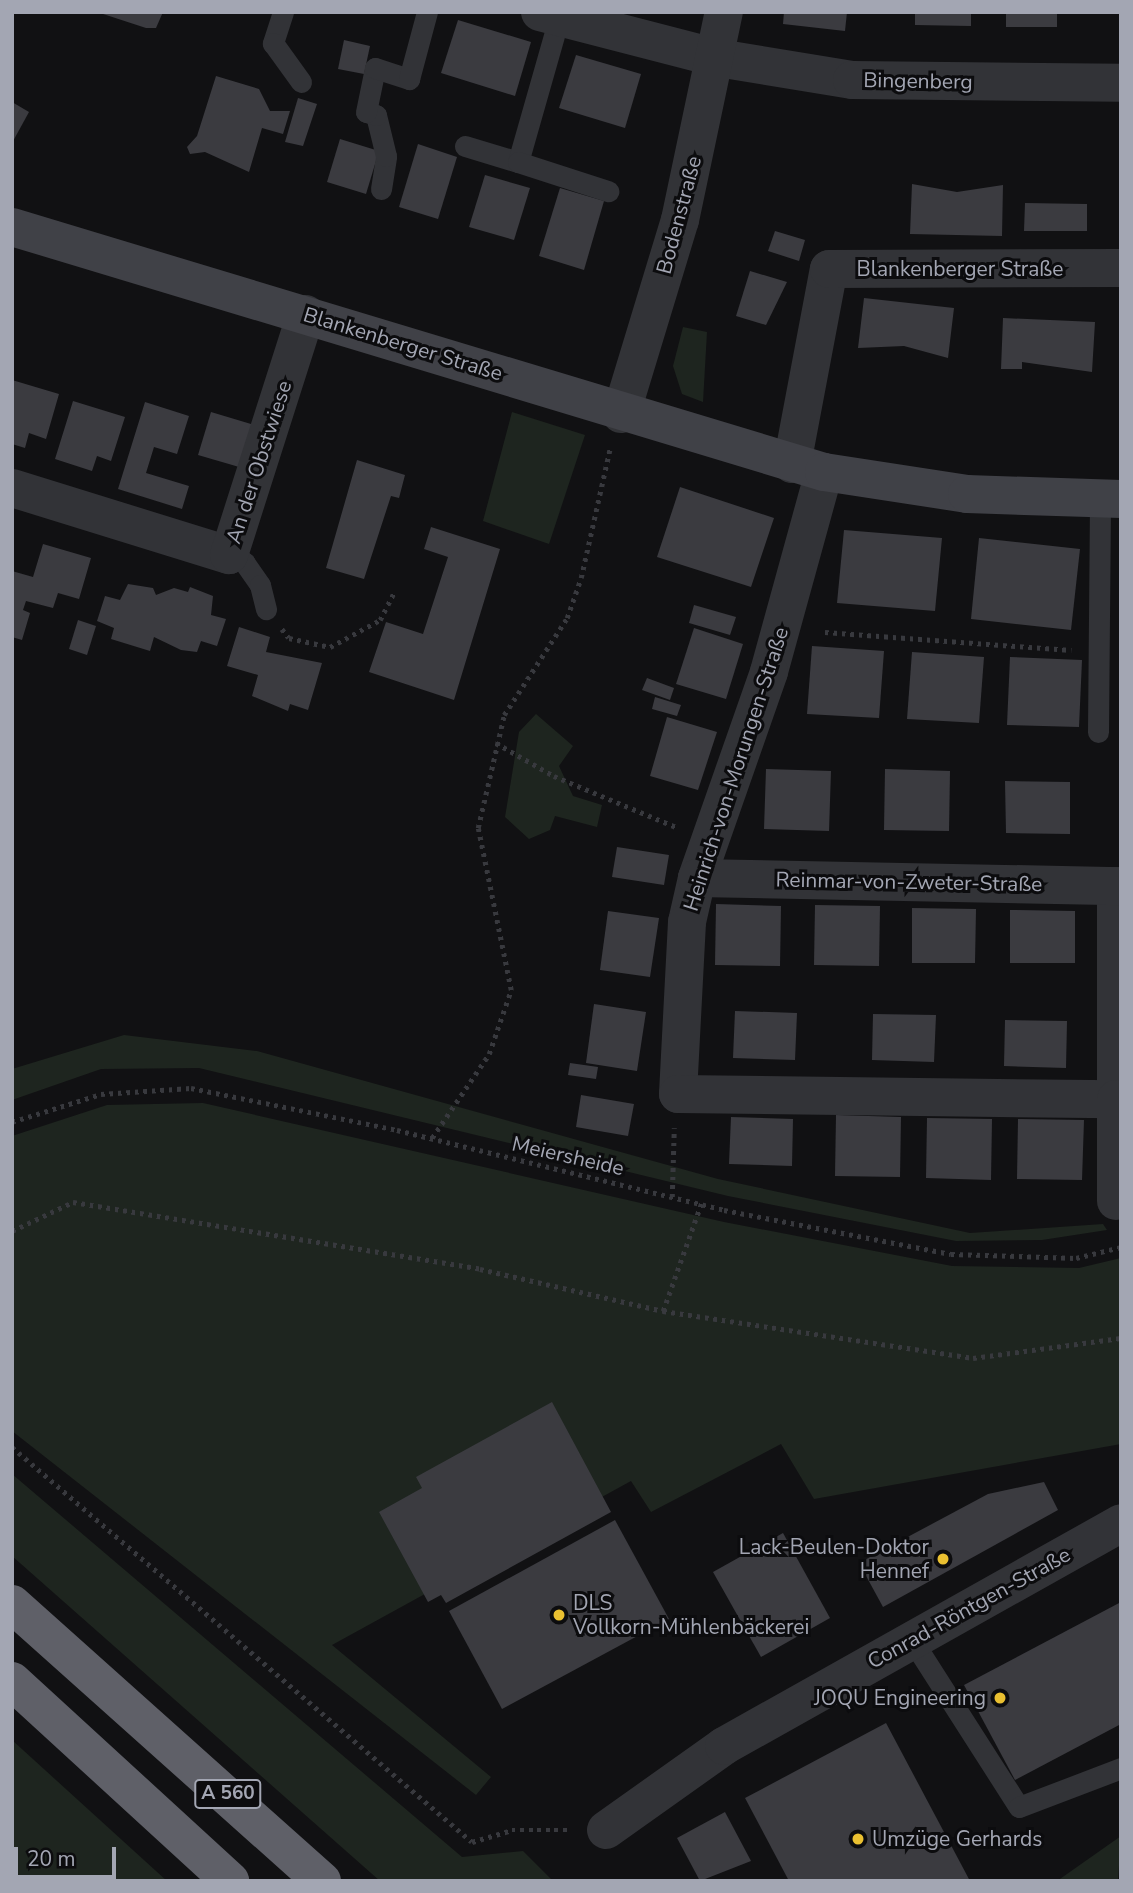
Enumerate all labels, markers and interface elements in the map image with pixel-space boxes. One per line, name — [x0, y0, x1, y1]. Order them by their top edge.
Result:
street label: Bingenberg — [863, 67, 973, 95]
street label: Bodenstraße — [651, 153, 707, 277]
street label: Blankenberger Straße — [857, 256, 1063, 282]
street label: Blankenberger Straße — [300, 302, 506, 386]
street label: An der Obstwiese — [221, 377, 297, 547]
street label: Heinrich-von-Morungen-Straße — [678, 624, 794, 914]
street label: Reinmar-von-Zweter-Straße — [775, 867, 1043, 897]
street label: Meiersheide — [510, 1131, 626, 1181]
place label: Lack-Beulen-Doktor Hennef — [739, 1534, 929, 1584]
street label: Conrad-Röntgen-Straße — [863, 1542, 1075, 1674]
marker: Lack-Beulen-Doktor Hennef — [935, 1551, 951, 1567]
place label: DLS Vollkorn-Mühlenbäckerei — [573, 1590, 809, 1640]
marker: DLS Vollkorn-Mühlenbäckerei — [551, 1607, 567, 1623]
place label: JOQU Engineering — [814, 1685, 986, 1711]
marker: JOQU Engineering — [992, 1690, 1008, 1706]
road number: A 560 — [193, 1778, 263, 1810]
place label: Umzüge Gerhards — [872, 1826, 1042, 1852]
marker: Umzüge Gerhards — [850, 1831, 866, 1847]
scale bar — [18, 1834, 119, 1878]
text: 20 m — [27, 1845, 76, 1873]

